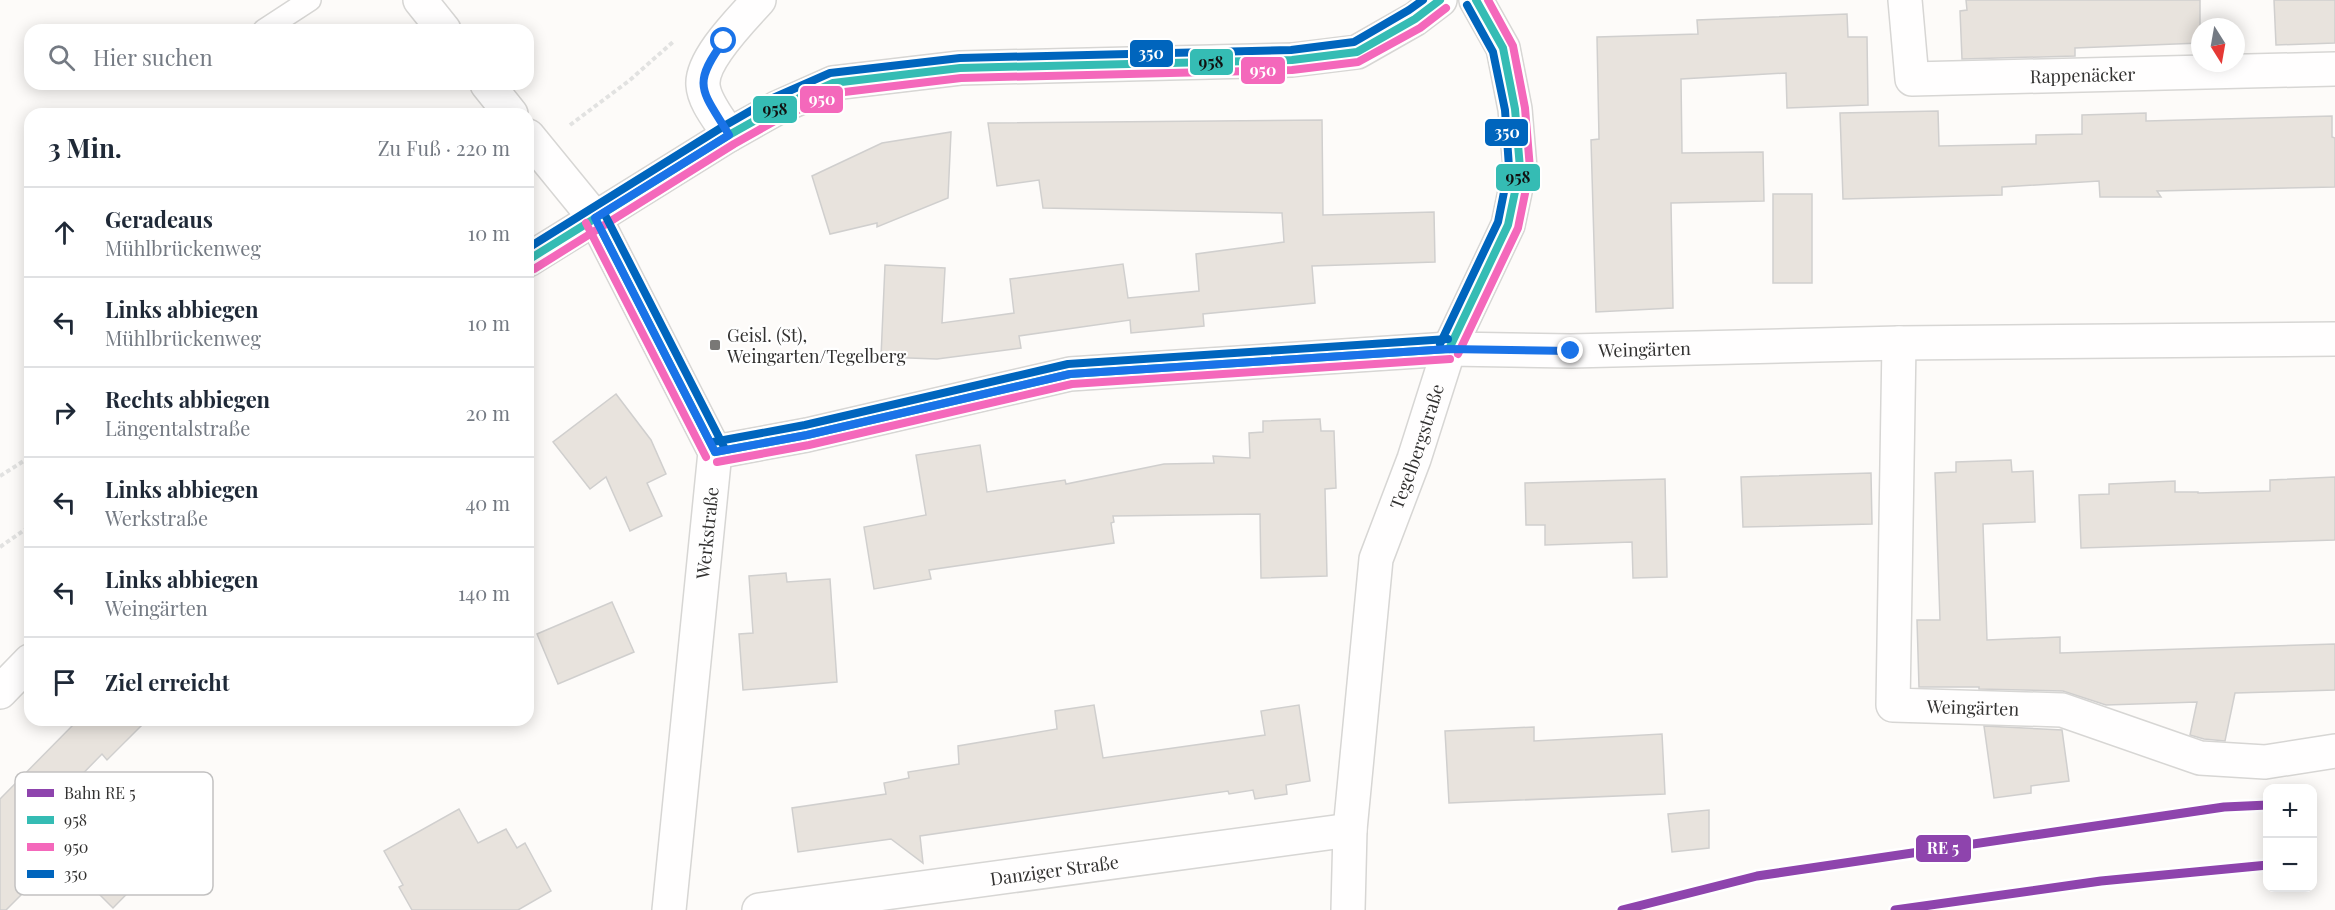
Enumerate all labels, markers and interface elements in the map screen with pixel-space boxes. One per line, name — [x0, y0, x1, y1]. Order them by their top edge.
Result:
north arrow — [2191, 18, 2245, 72]
search box — [24, 24, 534, 90]
route start — [710, 27, 736, 53]
line badge: 350 — [1129, 39, 1174, 68]
icon: search — [45, 41, 78, 74]
text: Hier suchen — [93, 42, 213, 72]
text: 350 — [1138, 42, 1164, 63]
line badge: 958 — [1189, 48, 1234, 76]
text: 958 — [1198, 51, 1224, 72]
line badge: 950 — [1240, 56, 1286, 85]
text: 950 — [1250, 59, 1276, 80]
street label: Rappenäcker — [2030, 62, 2136, 88]
line badge: 950 — [799, 85, 844, 114]
text: 950 — [809, 88, 835, 109]
line badge: 958 — [752, 95, 798, 124]
text: 958 — [762, 98, 788, 119]
line badge: 350 — [1484, 118, 1529, 147]
text: 350 — [1494, 121, 1520, 142]
text: 3 Min. — [48, 130, 122, 165]
text: Zu Fuß · 220 m — [378, 134, 510, 161]
line badge: 958 — [1495, 163, 1541, 192]
text: 958 — [1505, 166, 1531, 187]
text: Geradeaus — [105, 204, 213, 234]
icon: ahead — [48, 216, 81, 249]
text: 10 m — [468, 219, 510, 246]
text: Mühlbrückenweg — [105, 234, 261, 261]
text: Links abbiegen — [105, 294, 259, 324]
icon: left — [48, 306, 81, 339]
text: 10 m — [468, 309, 510, 336]
place label: Geisl. (St), Weingarten/Tegelberg — [726, 323, 907, 368]
text: Mühlbrückenweg — [105, 324, 261, 351]
street label: Weingärten — [1597, 336, 1691, 362]
route end — [1557, 337, 1583, 363]
marker: Geisl. (St), Weingarten/Tegelberg — [708, 338, 722, 352]
street label: Tegelbergstraße — [1384, 381, 1449, 512]
text: Rechts abbiegen — [105, 384, 270, 414]
icon: right — [48, 396, 81, 429]
text: 20 m — [466, 399, 510, 426]
text: Längentalstraße — [105, 414, 250, 441]
text: Links abbiegen — [105, 474, 259, 504]
icon: left — [48, 486, 81, 519]
street label: Werkstraße — [690, 486, 724, 581]
text: 40 m — [465, 489, 510, 516]
text: Werkstraße — [105, 504, 208, 531]
text: Links abbiegen — [105, 564, 259, 594]
icon: left — [48, 576, 81, 609]
text: 140 m — [458, 579, 510, 606]
text: Weingärten — [105, 594, 208, 621]
icon: arrive — [48, 666, 81, 699]
text: Ziel erreicht — [105, 667, 229, 697]
street label: Weingärten — [1925, 694, 2020, 721]
legend — [15, 772, 213, 895]
text: Bahn RE 5 — [64, 782, 136, 803]
map controls — [2263, 784, 2317, 892]
button: + — [2263, 784, 2317, 838]
text: 958 — [64, 809, 87, 830]
line badge: RE 5 — [1915, 834, 1972, 863]
text: 950 — [64, 836, 88, 857]
text: RE 5 — [1927, 837, 1959, 858]
button: − — [2263, 838, 2317, 892]
street label: Danziger Straße — [988, 849, 1120, 891]
text: 350 — [64, 863, 87, 884]

